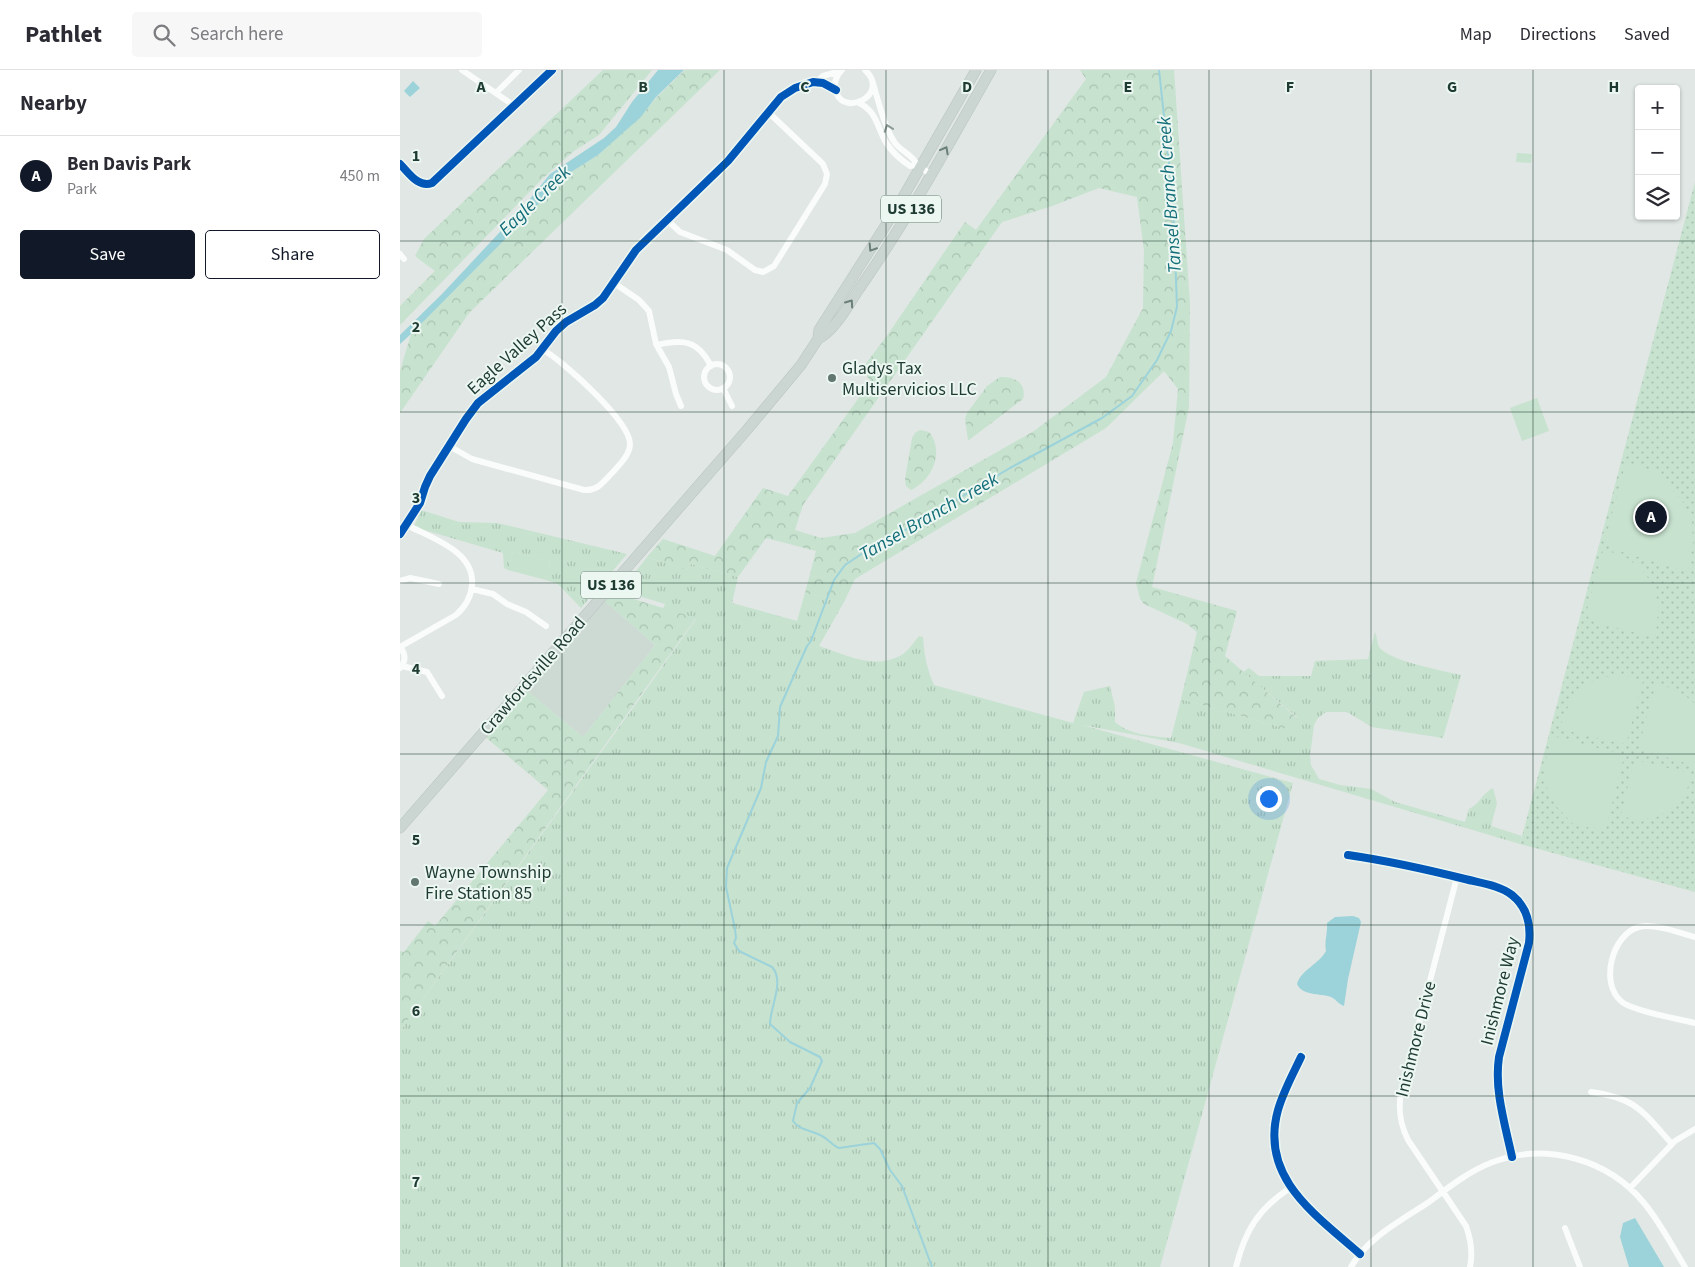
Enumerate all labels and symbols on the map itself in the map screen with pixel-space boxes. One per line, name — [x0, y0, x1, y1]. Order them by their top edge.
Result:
text: A — [475, 76, 486, 98]
text: B — [638, 76, 648, 98]
text: C — [800, 76, 810, 98]
text: D — [962, 76, 972, 98]
text: E — [1124, 76, 1132, 98]
text: F — [1286, 76, 1294, 98]
text: G — [1447, 76, 1457, 98]
text: H — [1609, 76, 1619, 98]
water label: Tansel Branch Creek — [1151, 115, 1189, 274]
one-way arrow — [884, 124, 894, 133]
text: 1 — [412, 145, 420, 167]
one-way arrow — [939, 147, 949, 156]
water label: Eagle Creek — [493, 159, 578, 242]
road number: US 136 — [881, 196, 941, 222]
one-way arrow — [868, 242, 878, 251]
street label: Eagle Valley Pass — [462, 297, 572, 401]
one-way arrow — [844, 299, 853, 309]
text: 2 — [412, 316, 420, 338]
place label: Gladys Tax Multiservicios LLC — [842, 356, 977, 402]
marker: Gladys Tax Multiservicios LLC — [826, 372, 838, 384]
water label: Tansel Branch Creek — [854, 466, 1005, 568]
text: 3 — [412, 487, 420, 509]
pin: A — [1635, 498, 1667, 536]
road number: US 136 — [581, 572, 641, 598]
street label: Crawfordsville Road — [474, 611, 592, 741]
text: 4 — [412, 658, 421, 680]
your location — [1256, 786, 1282, 812]
text: 5 — [412, 829, 420, 851]
place label: Wayne Township Fire Station 85 — [425, 860, 551, 906]
marker: Wayne Township Fire Station 85 — [409, 876, 421, 888]
street label: Inishmore Way — [1474, 934, 1526, 1048]
street label: Inishmore Drive — [1390, 978, 1442, 1100]
text: 6 — [412, 1000, 420, 1022]
text: 7 — [412, 1171, 420, 1193]

